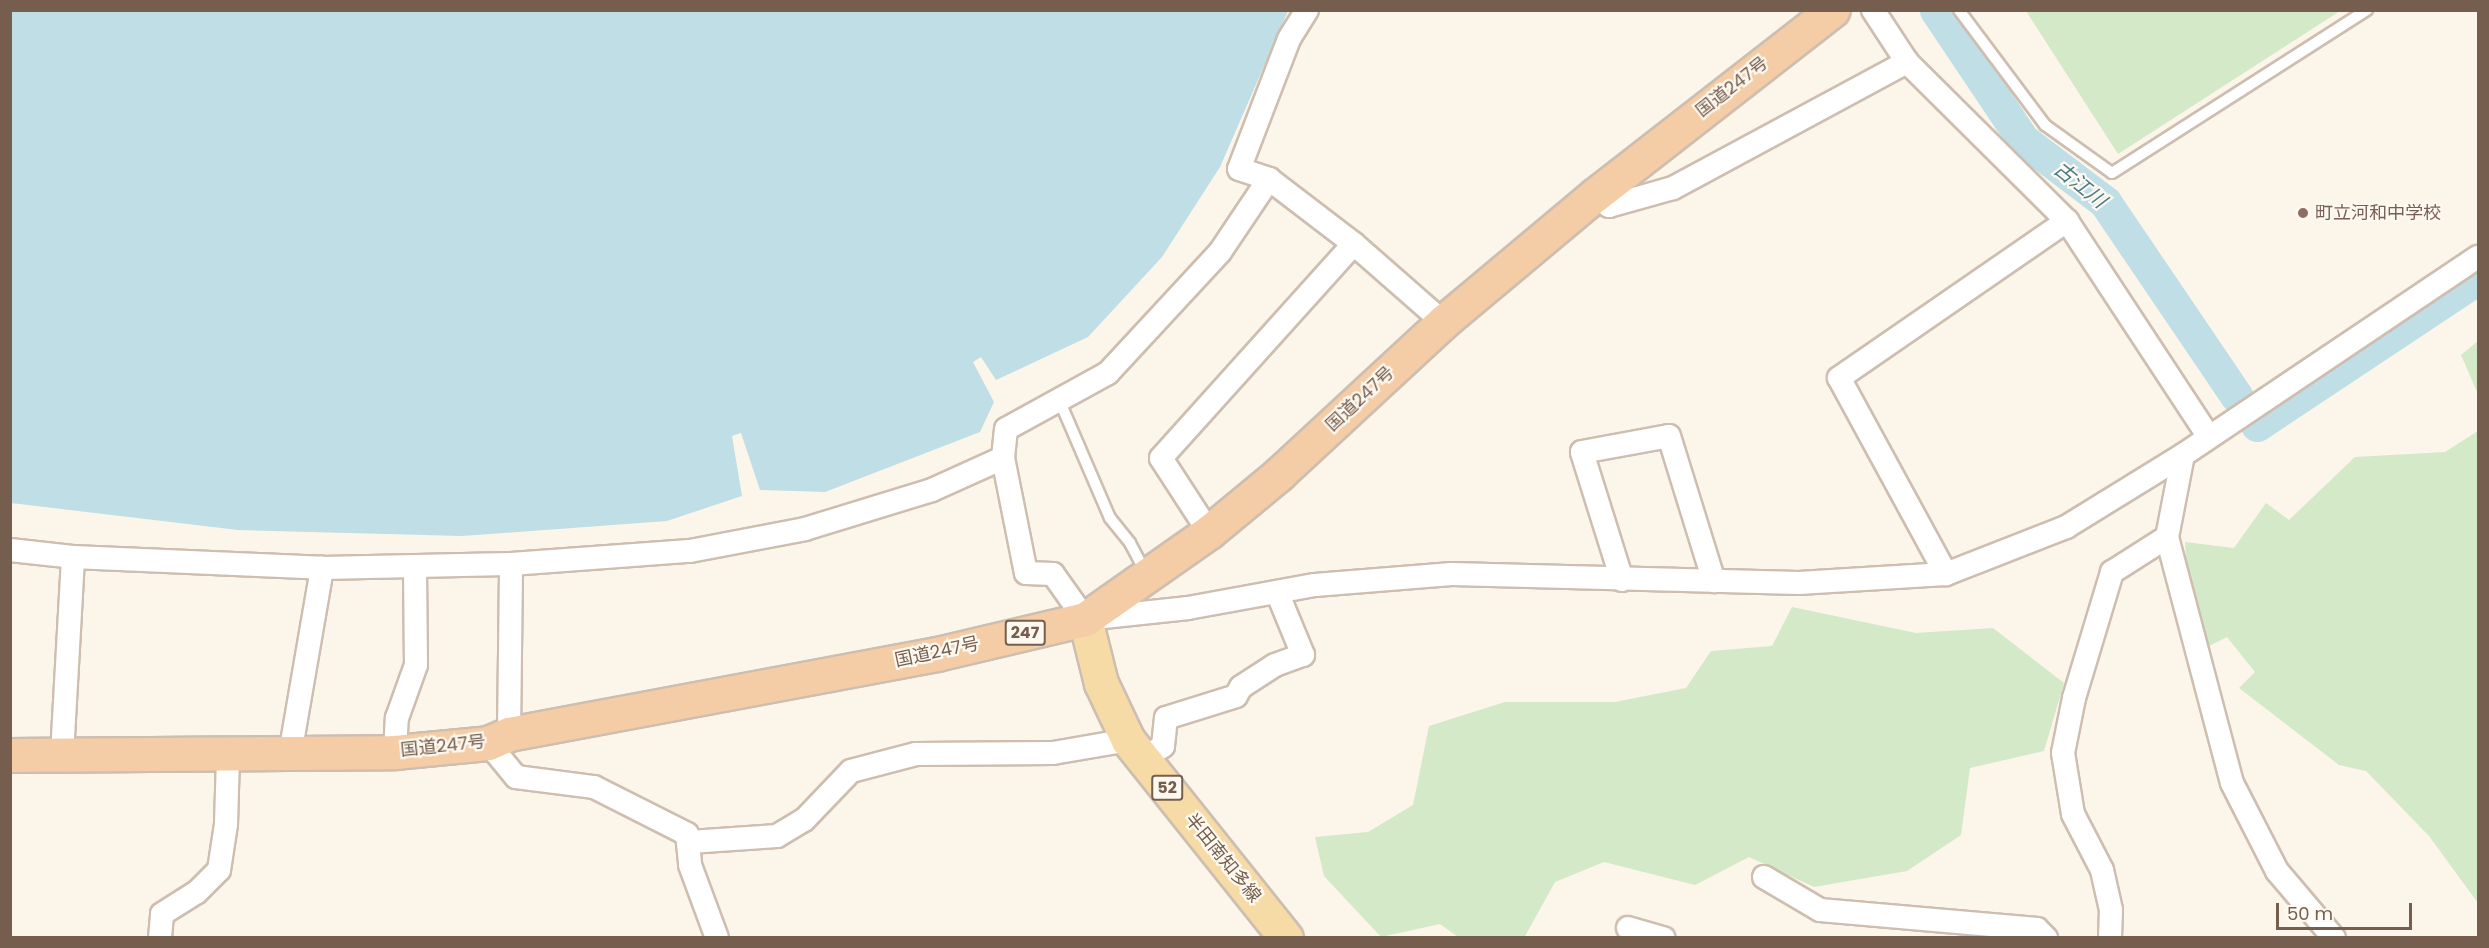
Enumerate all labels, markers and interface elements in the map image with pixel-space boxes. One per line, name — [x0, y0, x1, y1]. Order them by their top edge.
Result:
street label: 国道247号 — [1692, 52, 1772, 122]
water label: 古江川 — [2049, 157, 2111, 213]
place label: 町立河和中学校 — [2315, 202, 2441, 224]
marker: 町立河和中学校 — [2296, 206, 2310, 220]
street label: 国道247号 — [1321, 362, 1399, 436]
road number: 247 — [1004, 620, 1046, 646]
street label: 国道247号 — [893, 633, 981, 671]
street label: 国道247号 — [399, 731, 487, 761]
road number: 52 — [1150, 775, 1184, 801]
street label: 半田南知多線 — [1181, 809, 1265, 907]
scale bar — [2279, 891, 2416, 929]
text: 50 m — [2287, 901, 2333, 926]

